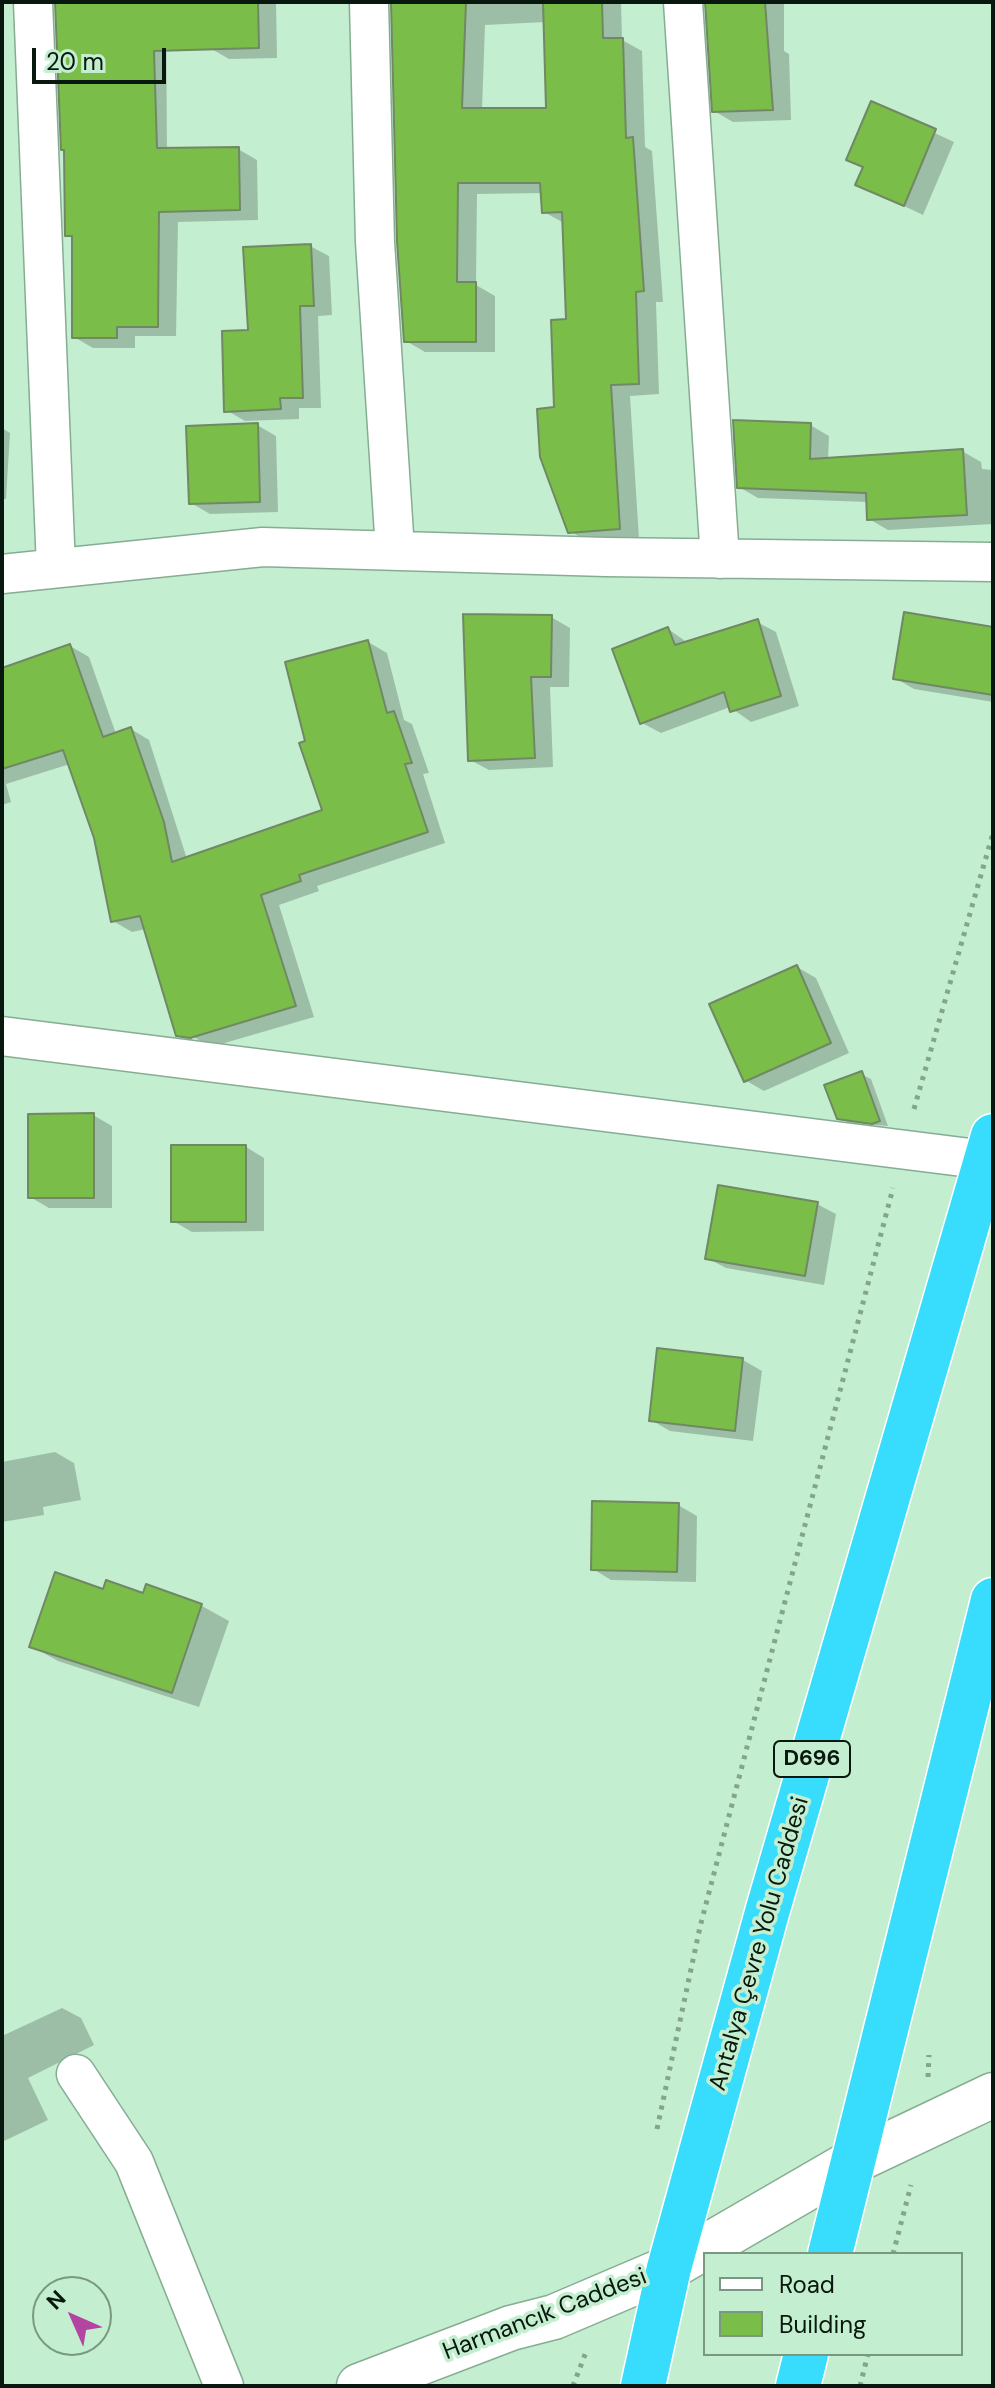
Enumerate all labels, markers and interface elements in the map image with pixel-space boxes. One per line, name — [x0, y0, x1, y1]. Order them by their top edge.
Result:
scale bar — [36, 32, 170, 82]
text: 20 m — [46, 46, 104, 77]
road number: D696 — [774, 1741, 850, 1777]
street label: Antalya Çevre Yolu Caddesi — [704, 1794, 816, 2094]
legend — [703, 2252, 963, 2356]
street label: Harmancık Caddesi — [439, 2263, 651, 2367]
text: Road — [779, 2269, 835, 2300]
north arrow — [32, 2276, 112, 2356]
text: N — [40, 2284, 72, 2316]
text: Building — [779, 2309, 866, 2340]

